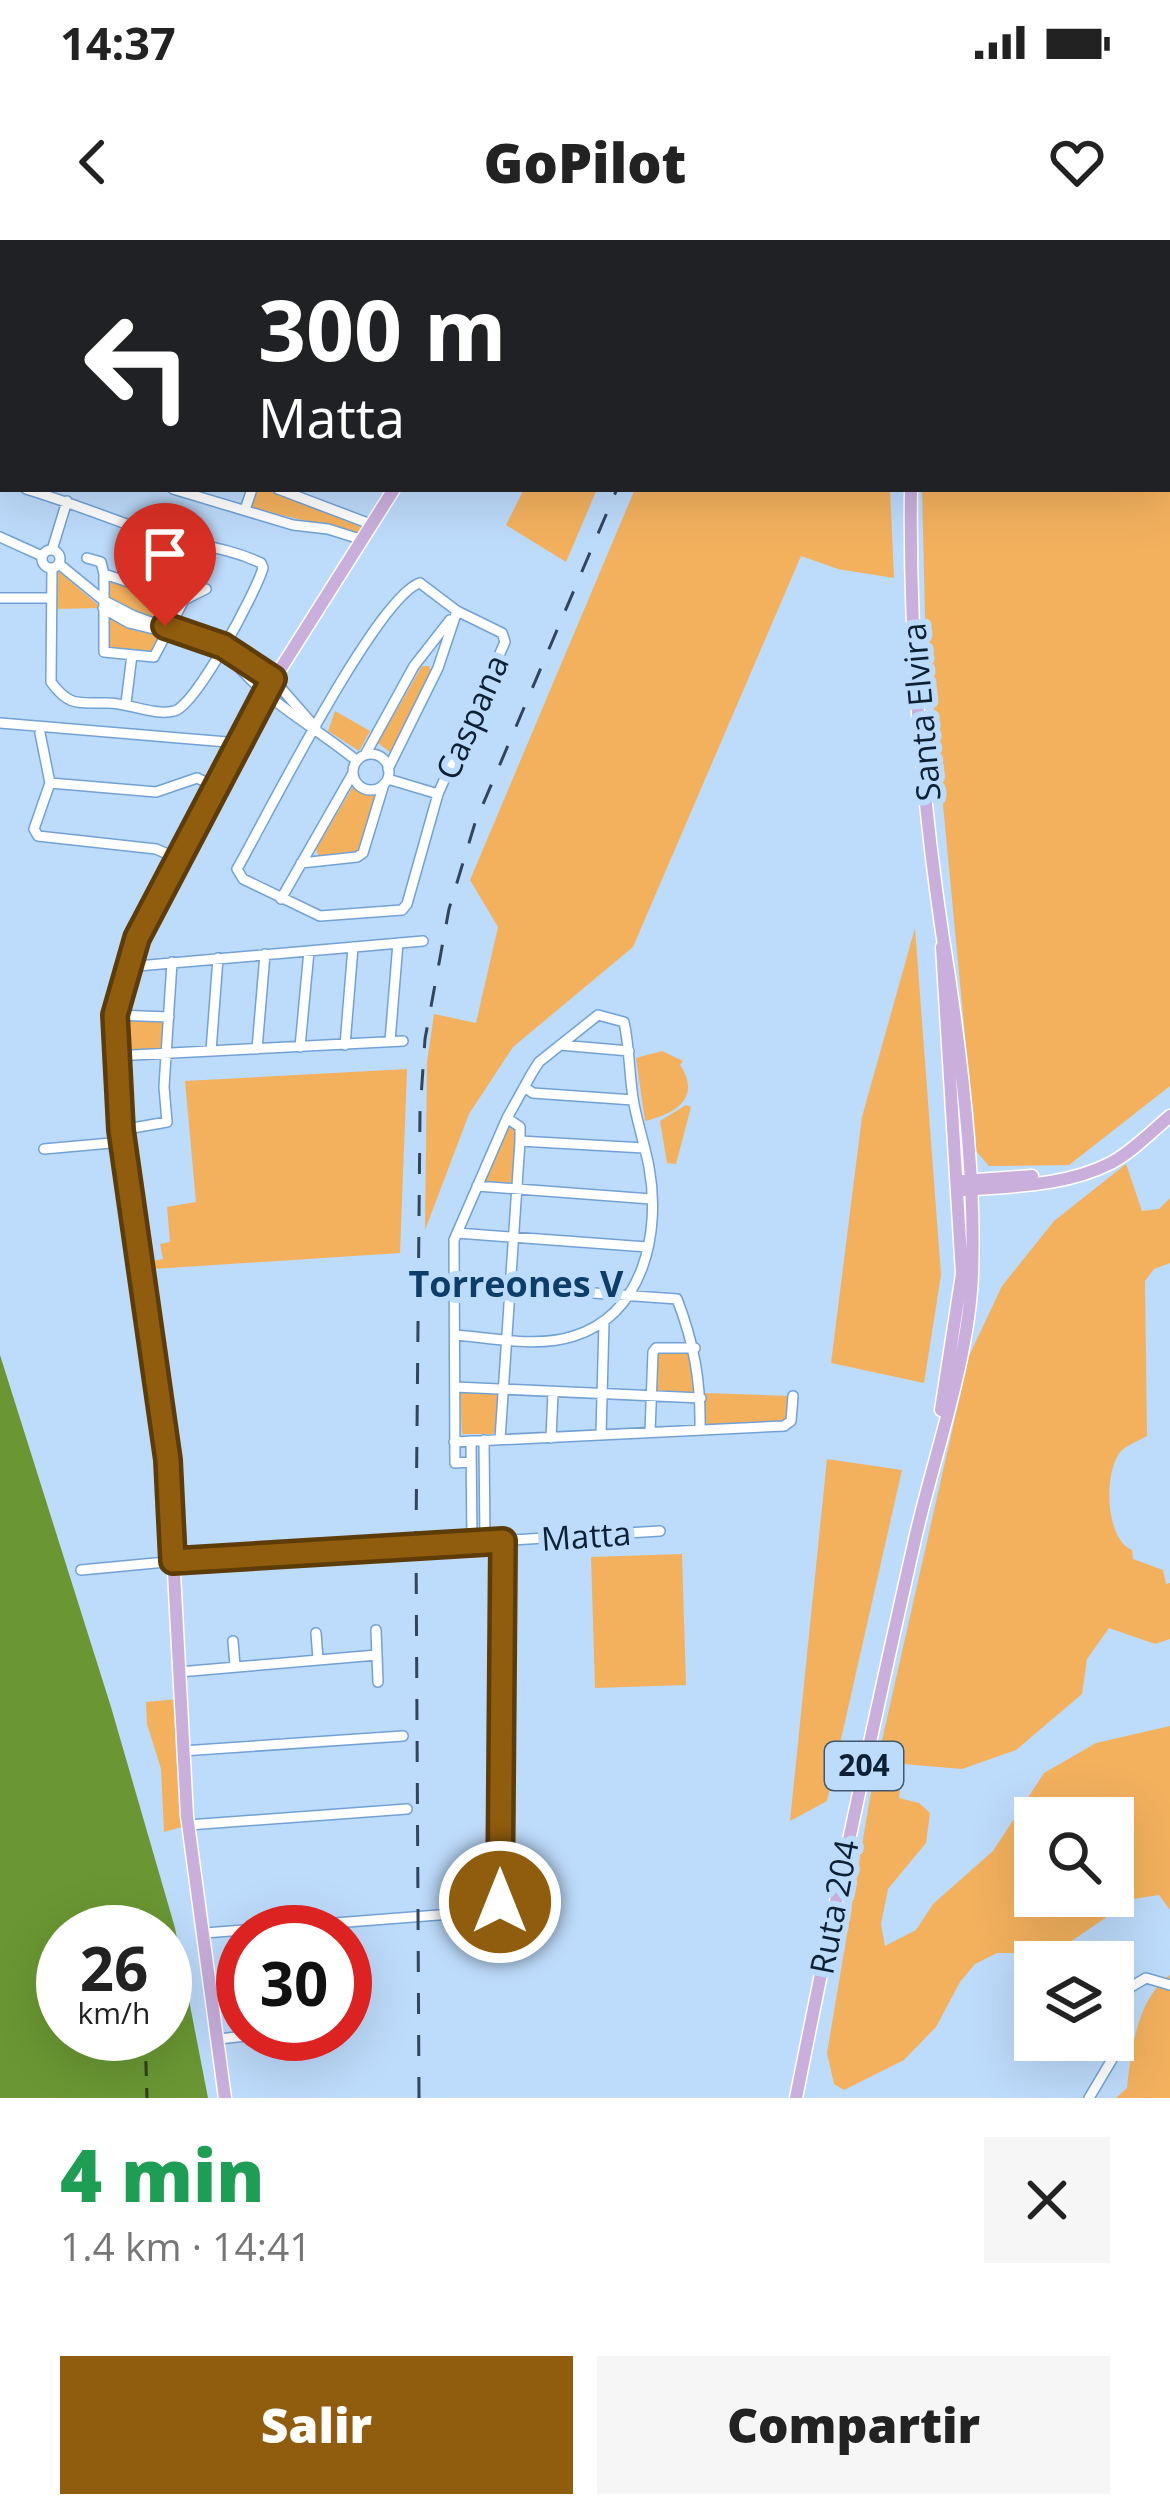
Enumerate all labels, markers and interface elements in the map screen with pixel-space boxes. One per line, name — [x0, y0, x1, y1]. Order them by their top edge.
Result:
text: 14:37 — [60, 12, 176, 73]
text: GoPilot — [484, 125, 686, 199]
icon: back — [60, 129, 126, 195]
icon: heart — [1044, 129, 1110, 195]
text: 300 m — [258, 271, 506, 386]
icon: left — [60, 288, 216, 444]
text: Matta — [258, 380, 405, 454]
pin — [114, 503, 216, 626]
icon: arrive — [132, 521, 198, 587]
street label: Santa Elvira — [890, 621, 951, 803]
street label: Caspana — [424, 647, 519, 786]
district label: Torreones V — [409, 1259, 624, 1308]
street label: Matta — [540, 1510, 632, 1561]
road number: 204 — [825, 1742, 903, 1790]
map controls — [1014, 1797, 1134, 2061]
button: search — [1014, 1797, 1134, 1917]
street label: Ruta 204 — [798, 1836, 869, 1978]
position arrow — [437, 1839, 563, 1965]
speed limit sign: 30 — [216, 1905, 372, 2061]
text: 26 — [80, 1927, 148, 2009]
button: layers — [1014, 1941, 1134, 2061]
text: km/h — [78, 1992, 150, 2033]
text: 4 min — [60, 2125, 265, 2223]
button: close — [984, 2137, 1110, 2263]
text: 1.4 km · 14:41 — [60, 2219, 312, 2272]
button: Salir — [60, 2356, 573, 2494]
button: Compartir — [597, 2356, 1110, 2494]

